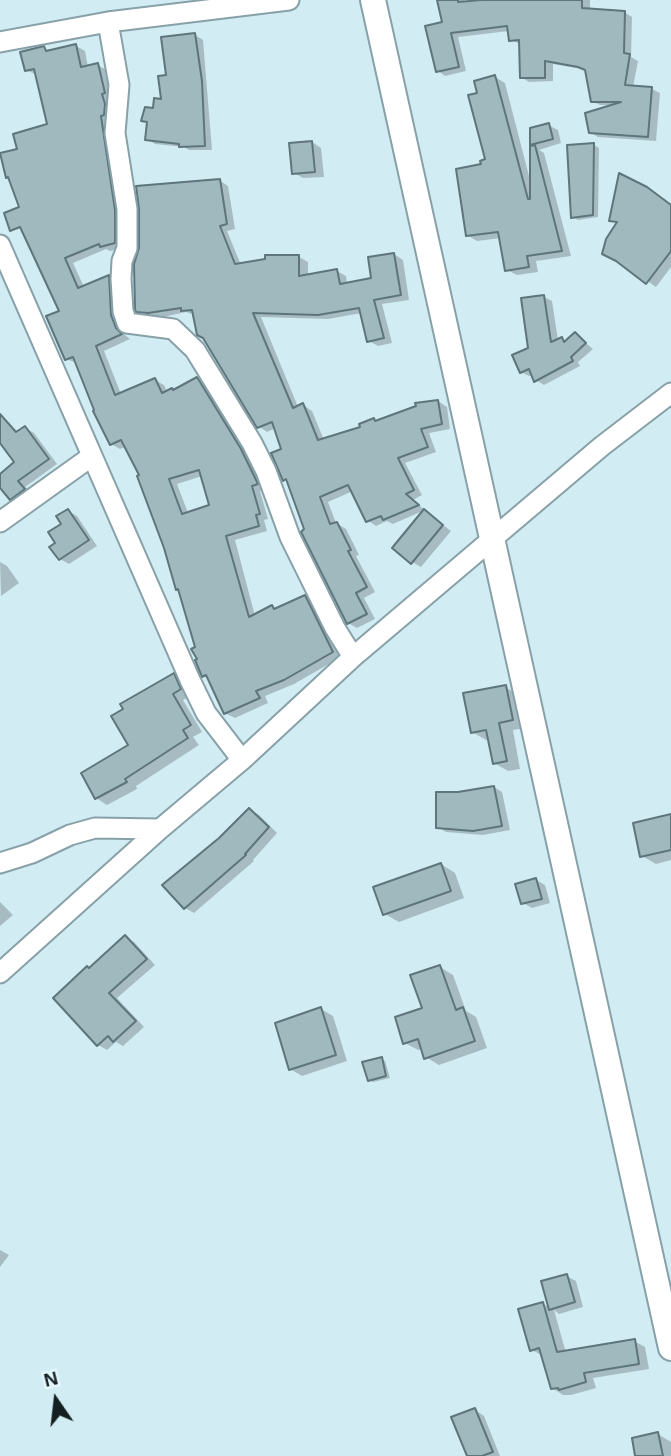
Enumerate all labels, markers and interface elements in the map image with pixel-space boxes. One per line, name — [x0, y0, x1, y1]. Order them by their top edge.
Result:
north arrow — [21, 1365, 91, 1435]
text: N — [42, 1367, 60, 1391]

